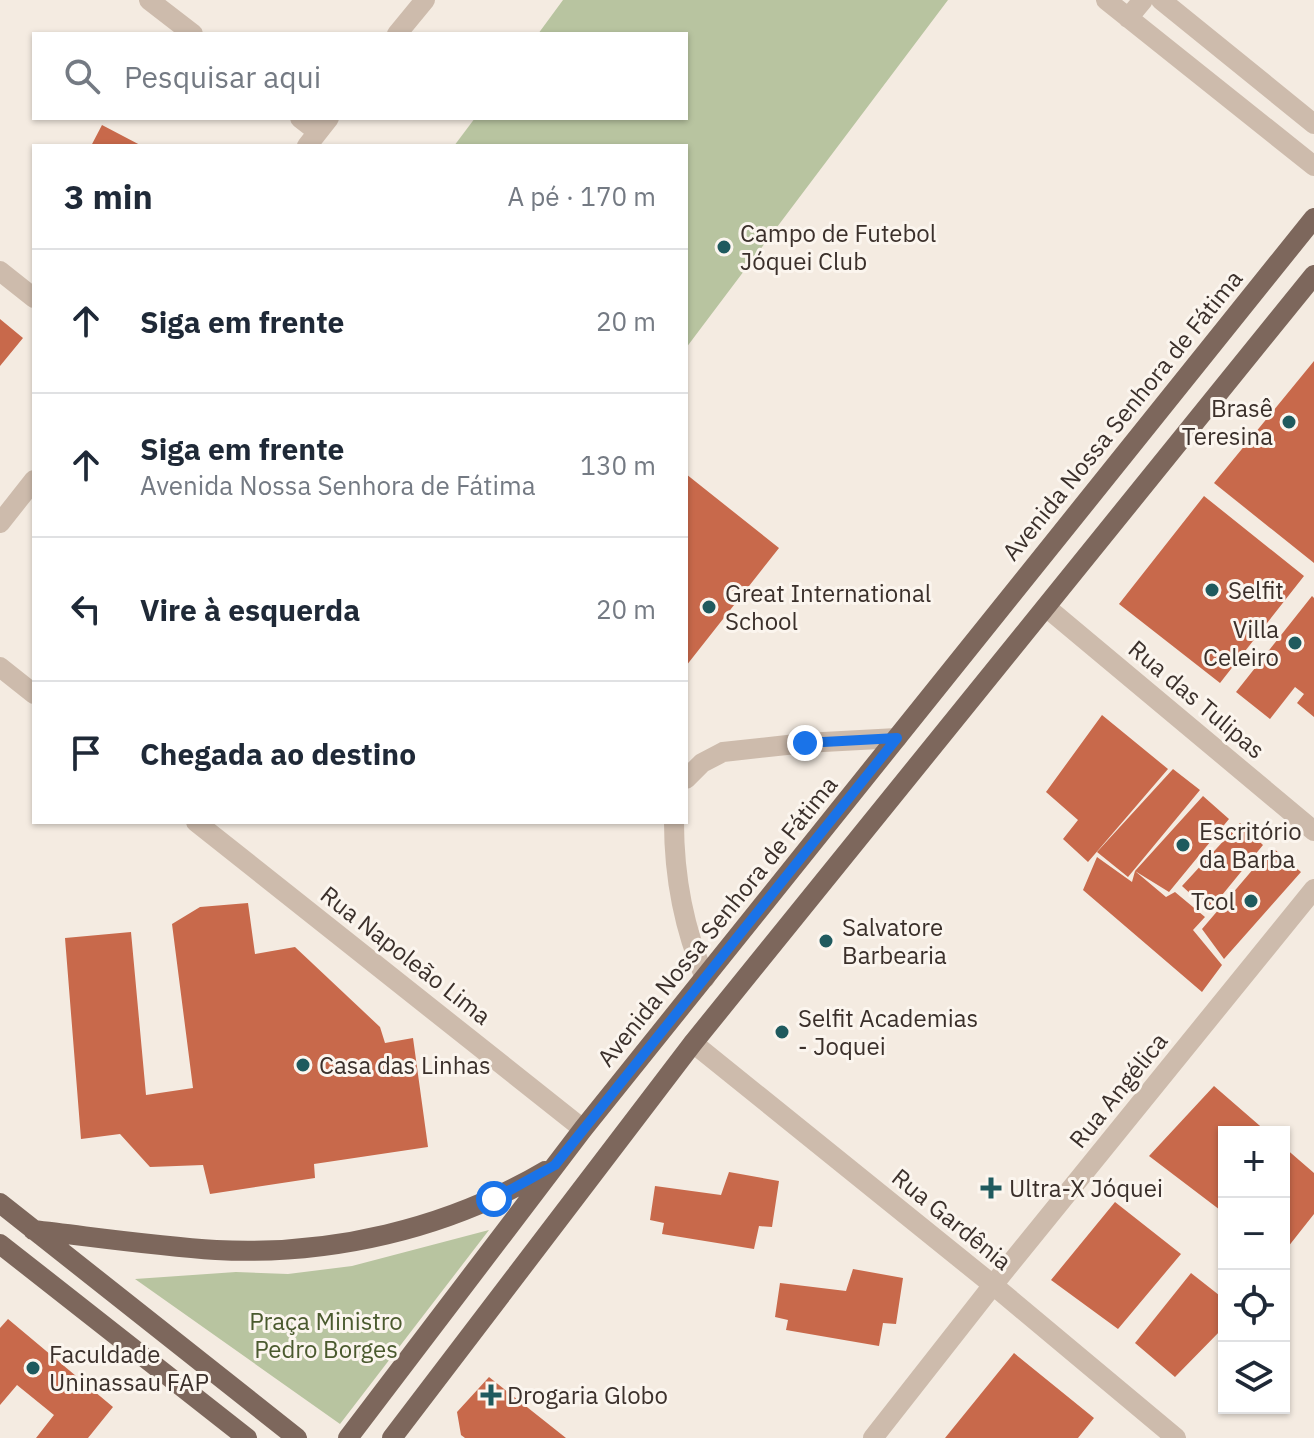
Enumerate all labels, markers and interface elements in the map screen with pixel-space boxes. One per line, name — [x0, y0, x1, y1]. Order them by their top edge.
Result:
search box — [32, 32, 688, 120]
icon: search — [60, 54, 104, 98]
text: Pesquisar aqui — [124, 57, 321, 96]
text: 3 min — [64, 174, 153, 218]
text: A pé · 170 m — [507, 179, 656, 213]
place label: Campo de Futebol Jóquei Club — [740, 217, 936, 277]
marker: Campo de Futebol Jóquei Club — [715, 238, 733, 256]
street label: Avenida Nossa Senhora de Fátima — [995, 263, 1249, 567]
icon: ahead — [64, 299, 108, 343]
text: Siga em frente — [140, 302, 344, 341]
text: 20 m — [596, 304, 656, 338]
place label: Brasê Teresina — [1182, 392, 1273, 452]
marker: Brasê Teresina — [1280, 413, 1298, 431]
text: Siga em frente — [140, 429, 344, 468]
icon: ahead — [64, 443, 108, 487]
text: 130 m — [580, 448, 656, 482]
text: Avenida Nossa Senhora de Fátima — [140, 468, 536, 502]
place label: Selfit — [1228, 574, 1284, 606]
place label: Great International School — [725, 577, 931, 637]
marker: Selfit — [1203, 581, 1221, 599]
icon: left — [64, 587, 108, 631]
text: Vire à esquerda — [140, 590, 360, 629]
text: 20 m — [596, 592, 656, 626]
marker: Great International School — [700, 598, 718, 616]
place label: Villa Celeiro — [1203, 613, 1279, 673]
street label: Rua das Tulipas — [1122, 633, 1272, 765]
marker: Villa Celeiro — [1286, 634, 1304, 652]
route end — [787, 725, 823, 761]
icon: arrive — [64, 731, 108, 775]
text: Chegada ao destino — [140, 734, 416, 773]
street label: Avenida Nossa Senhora de Fátima — [590, 769, 844, 1073]
place label: Escritório da Barba — [1199, 815, 1302, 875]
marker: Escritório da Barba — [1174, 836, 1192, 854]
street label: Rua Napoleão Lima — [314, 878, 498, 1032]
place label: Tcol — [1191, 885, 1235, 917]
marker: Tcol — [1242, 892, 1260, 910]
place label: Salvatore Barbearia — [842, 911, 947, 971]
marker: Salvatore Barbearia — [817, 932, 835, 950]
place label: Selfit Academias - Joquei — [798, 1002, 978, 1062]
marker: Selfit Academias - Joquei — [773, 1023, 791, 1041]
street label: Rua Angélica — [1062, 1026, 1174, 1154]
place label: Casa das Linhas — [319, 1049, 491, 1081]
marker: Casa das Linhas — [294, 1056, 312, 1074]
map controls — [1218, 1126, 1290, 1414]
button: + — [1218, 1126, 1290, 1198]
street label: Rua Gardênia — [886, 1161, 1019, 1277]
place label: Ultra-X Jóquei — [1009, 1172, 1163, 1204]
marker: Ultra-X Jóquei — [980, 1177, 1002, 1199]
route start — [476, 1181, 512, 1217]
button: − — [1218, 1198, 1290, 1270]
button: locate — [1218, 1270, 1290, 1342]
park label: Praça Ministro Pedro Borges — [249, 1305, 403, 1365]
place label: Faculdade Uninassau FAP — [49, 1338, 209, 1398]
button: layers — [1218, 1342, 1290, 1414]
marker: Faculdade Uninassau FAP — [24, 1359, 42, 1377]
place label: Drogaria Globo — [507, 1379, 668, 1411]
marker: Drogaria Globo — [482, 1386, 500, 1404]

